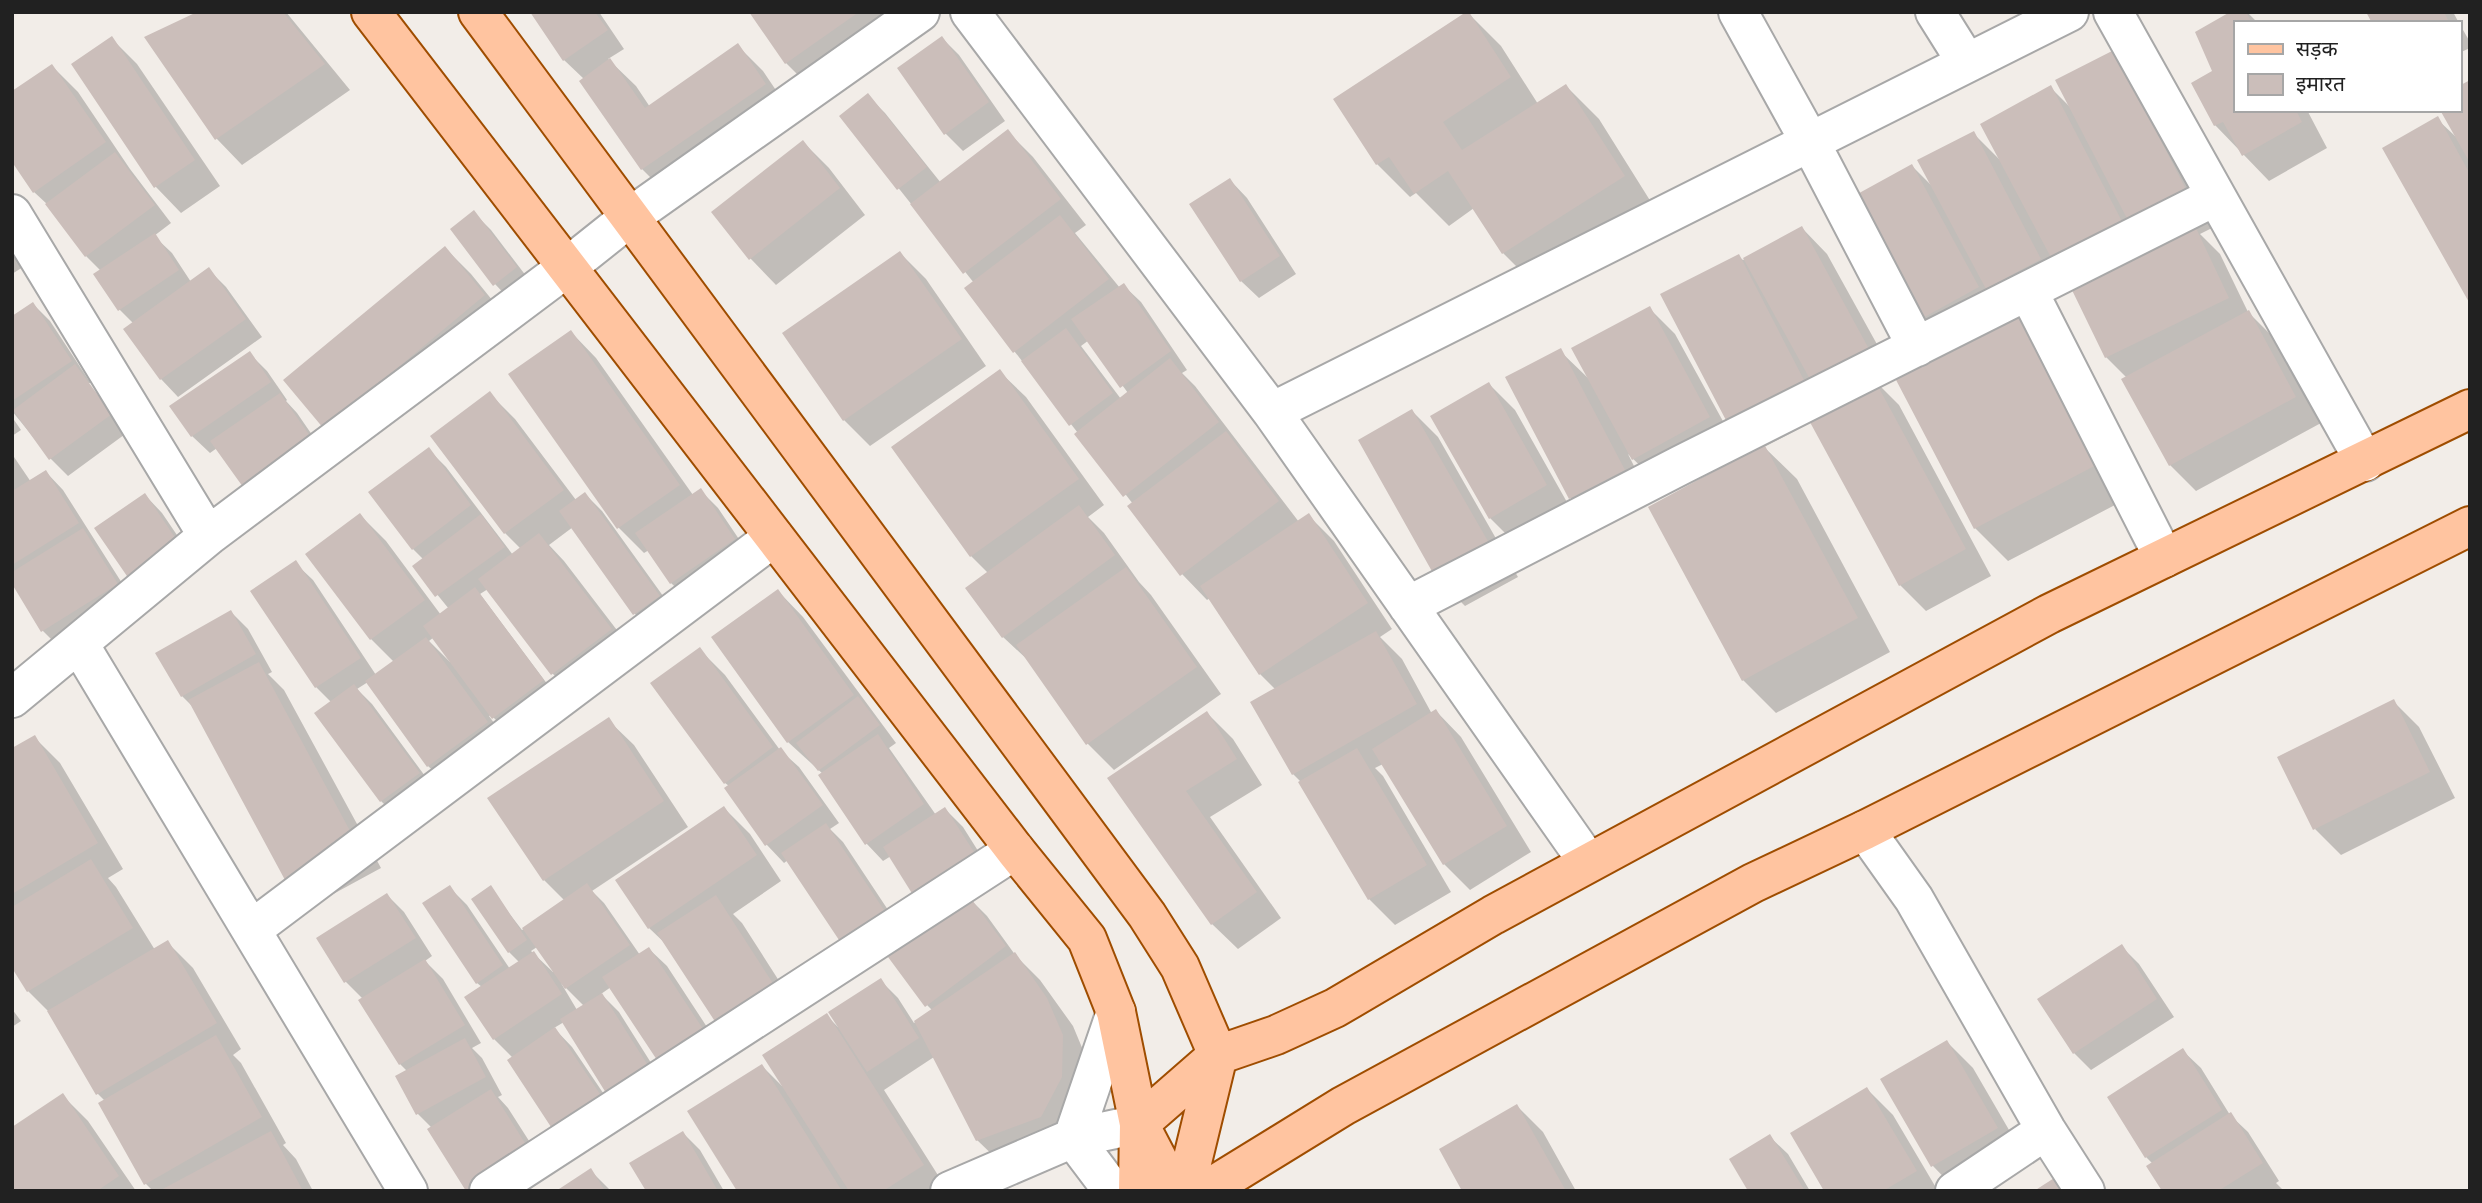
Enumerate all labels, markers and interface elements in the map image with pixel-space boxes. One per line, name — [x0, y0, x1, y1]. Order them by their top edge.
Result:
legend — [2234, 21, 2461, 112]
text: सड़क — [2296, 37, 2338, 61]
text: इमारत — [2296, 72, 2346, 96]

